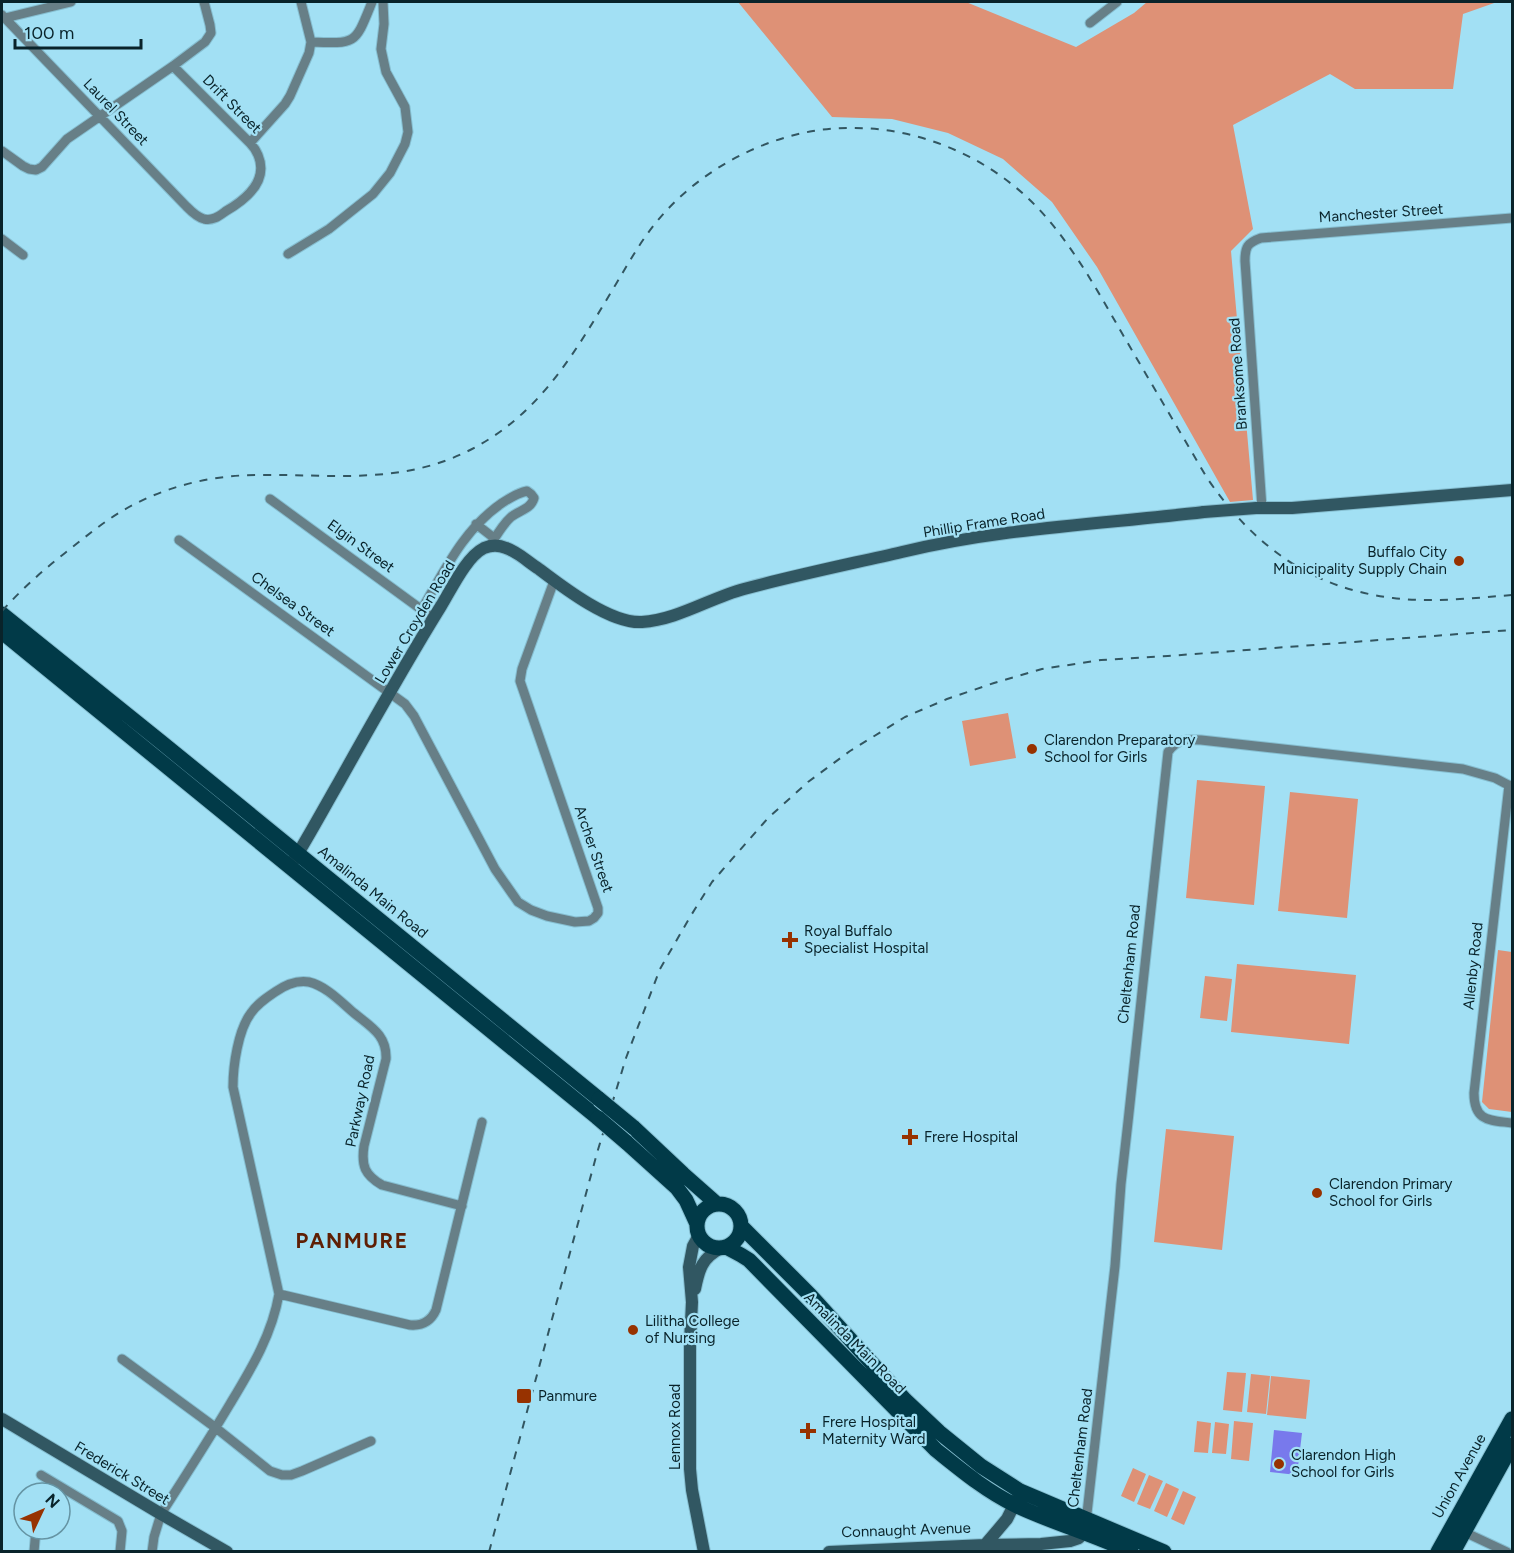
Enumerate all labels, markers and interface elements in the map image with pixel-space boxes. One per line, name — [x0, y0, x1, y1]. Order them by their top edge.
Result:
scale bar — [15, 12, 141, 50]
text: 100 m — [24, 22, 74, 44]
street label: Drift Street — [199, 71, 265, 137]
street label: Laurel Street — [80, 75, 153, 149]
street label: Manchester Street — [1318, 200, 1444, 226]
street label: Branksome Road — [1225, 317, 1251, 431]
street label: Phillip Frame Road — [922, 504, 1046, 542]
street label: Elgin Street — [324, 516, 398, 577]
place label: Buffalo City Municipality Supply Chain — [1273, 543, 1447, 578]
marker: Buffalo City Municipality Supply Chain — [1452, 554, 1466, 568]
street label: Lower Croyden Road — [371, 557, 459, 687]
street label: Chelsea Street — [248, 568, 339, 641]
place label: Clarendon Preparatory School for Girls — [1044, 731, 1195, 766]
marker: Clarendon Preparatory School for Girls — [1025, 742, 1039, 756]
street label: Archer Street — [571, 803, 617, 895]
street label: Amalinda Main Road — [314, 842, 432, 942]
street label: Cheltenham Road — [1114, 903, 1144, 1025]
street label: Allenby Road — [1459, 921, 1487, 1011]
place label: Royal Buffalo Specialist Hospital — [804, 922, 929, 957]
marker: Royal Buffalo Specialist Hospital — [781, 931, 799, 949]
street label: Parkway Road — [341, 1053, 379, 1149]
marker: Frere Hospital — [901, 1128, 919, 1146]
place label: Frere Hospital — [924, 1128, 1018, 1146]
place label: Clarendon Primary School for Girls — [1329, 1175, 1453, 1210]
marker: Clarendon Primary School for Girls — [1310, 1186, 1324, 1200]
district label: PANMURE — [295, 1228, 409, 1253]
street label: Amalinda Main Road — [800, 1288, 910, 1398]
place label: Lilitha College of Nursing — [645, 1312, 740, 1347]
marker: Lilitha College of Nursing — [626, 1323, 640, 1337]
street label: Lennox Road — [666, 1384, 684, 1470]
marker: Panmure — [515, 1387, 533, 1405]
place label: Panmure — [538, 1387, 597, 1405]
street label: Cheltenham Road — [1064, 1387, 1096, 1509]
place label: Frere Hospital Maternity Ward — [822, 1413, 926, 1448]
marker: Frere Hospital Maternity Ward — [799, 1422, 817, 1440]
street label: Union Avenue — [1428, 1431, 1490, 1521]
street label: Frederick Street — [71, 1438, 173, 1509]
place label: Clarendon High School for Girls — [1291, 1446, 1396, 1481]
marker: Clarendon High School for Girls — [1272, 1457, 1286, 1471]
north arrow — [12, 1481, 72, 1541]
text: N — [41, 1490, 64, 1512]
street label: Connaught Avenue — [841, 1519, 971, 1541]

